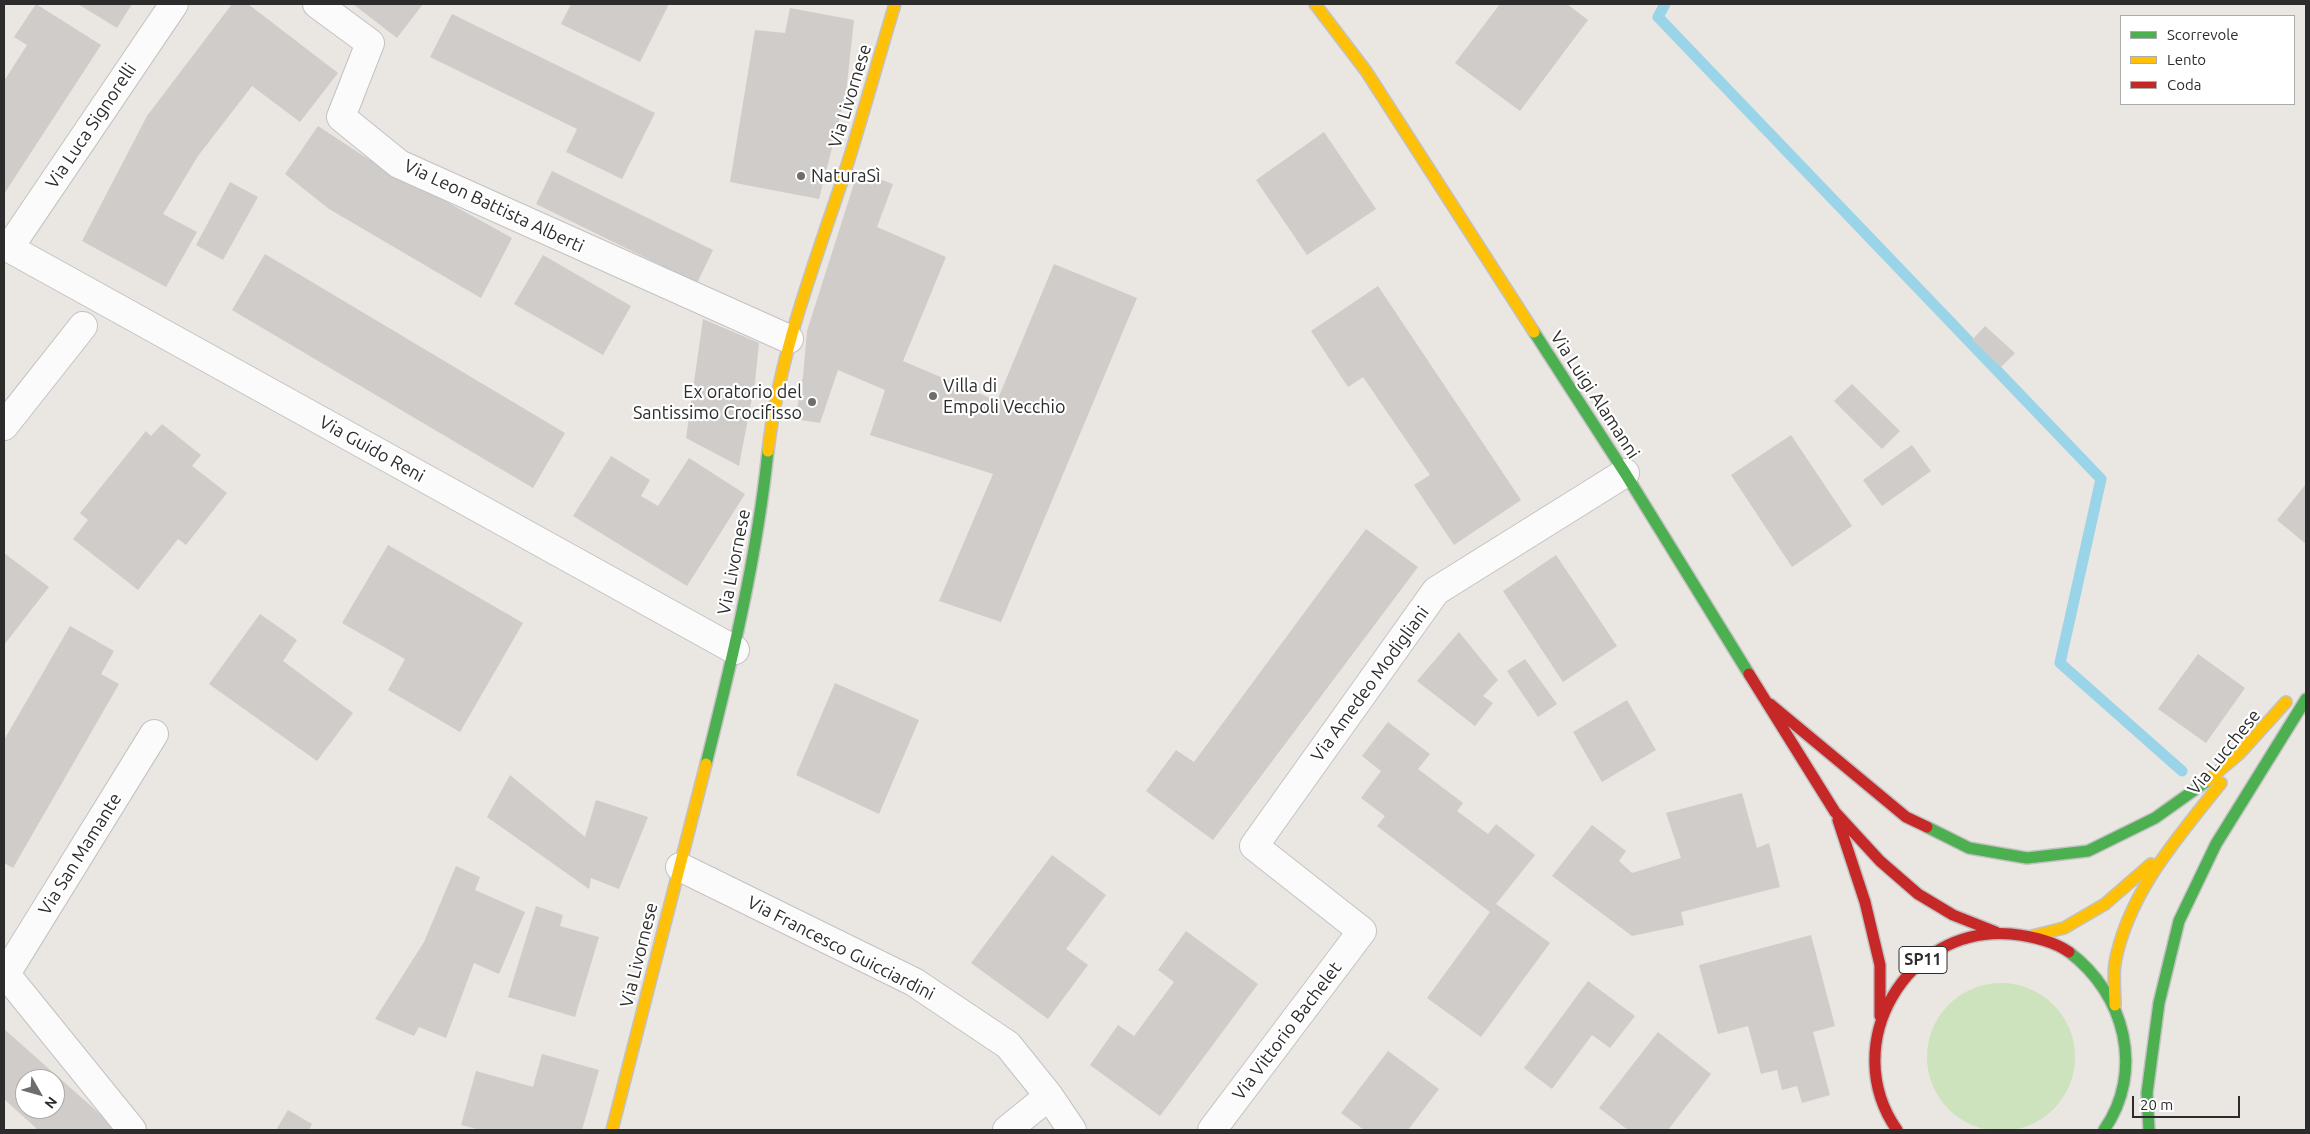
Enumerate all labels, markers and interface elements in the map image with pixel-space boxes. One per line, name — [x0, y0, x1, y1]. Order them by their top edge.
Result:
legend — [2120, 15, 2295, 105]
text: Scorrevole — [2167, 26, 2238, 43]
street label: Via Livornese — [824, 42, 876, 150]
text: Lento — [2167, 51, 2206, 68]
street label: Via Luca Signorelli — [41, 59, 141, 193]
text: Coda — [2167, 76, 2201, 93]
street label: Via Leon Battista Alberti — [400, 155, 588, 257]
place label: NaturaSì — [811, 165, 880, 187]
marker: NaturaSì — [795, 170, 807, 182]
street label: Via Luigi Alamanni — [1546, 327, 1644, 463]
place label: Villa di Empoli Vecchio — [943, 375, 1065, 418]
place label: Ex oratorio del Santissimo Crocifisso — [633, 381, 802, 424]
marker: Villa di Empoli Vecchio — [927, 390, 939, 402]
marker: Ex oratorio del Santissimo Crocifisso — [806, 396, 818, 408]
street label: Via Guido Reni — [315, 411, 429, 487]
street label: Via Livornese — [713, 507, 755, 617]
street label: Via Amedeo Modigliani — [1306, 602, 1434, 766]
street label: Via Lucchese — [2183, 705, 2265, 799]
street label: Via San Mamante — [34, 789, 126, 919]
street label: Via Francesco Guicciardini — [744, 891, 938, 1005]
street label: Via Livornese — [616, 900, 662, 1010]
road number: SP11 — [1899, 946, 1947, 974]
street label: Via Vittorio Bachelet — [1228, 958, 1346, 1104]
north arrow — [15, 1069, 65, 1119]
scale bar — [2135, 1086, 2242, 1118]
text: N — [42, 1094, 61, 1112]
text: 20 m — [2140, 1096, 2173, 1113]

